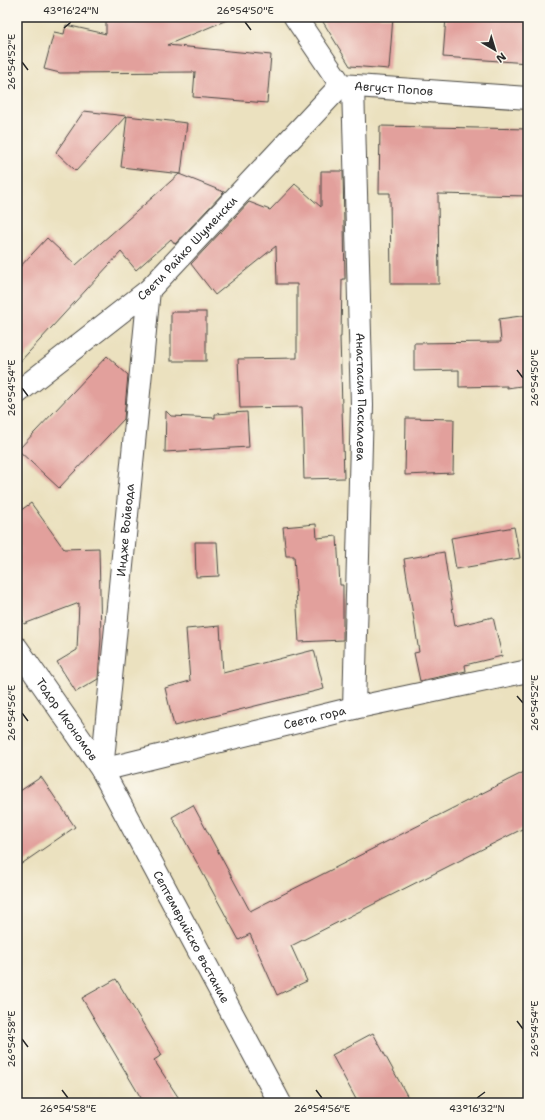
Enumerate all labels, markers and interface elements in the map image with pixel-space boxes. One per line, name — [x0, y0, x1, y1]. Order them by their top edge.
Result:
text: 43°16'24"N — [43, 4, 99, 17]
text: 26°54'50"E — [216, 4, 274, 17]
north arrow — [475, 30, 515, 70]
text: 26°54'52"E — [5, 34, 18, 90]
text: N — [493, 49, 509, 66]
street label: Август Попов — [354, 78, 434, 99]
street label: Свети Райко Шуменски — [134, 193, 241, 304]
street label: Анастасия Паскалева — [352, 332, 370, 462]
text: 26°54'50"E — [528, 349, 541, 407]
text: 26°54'54"E — [5, 359, 18, 417]
street label: Индже Войвода — [113, 482, 138, 577]
street label: Тодор Икономов — [32, 675, 101, 764]
text: 26°54'52"E — [528, 675, 541, 731]
text: 26°54'56"E — [5, 685, 18, 741]
street label: Света гора — [282, 702, 348, 733]
street label: Септемврийско въстание — [149, 868, 233, 1006]
text: 26°54'54"E — [528, 1000, 541, 1058]
text: 26°54'58"E — [5, 1010, 18, 1068]
text: 26°54'58"E — [39, 1102, 97, 1115]
text: 26°54'56"E — [294, 1102, 350, 1115]
text: 43°16'32"N — [449, 1102, 505, 1115]

